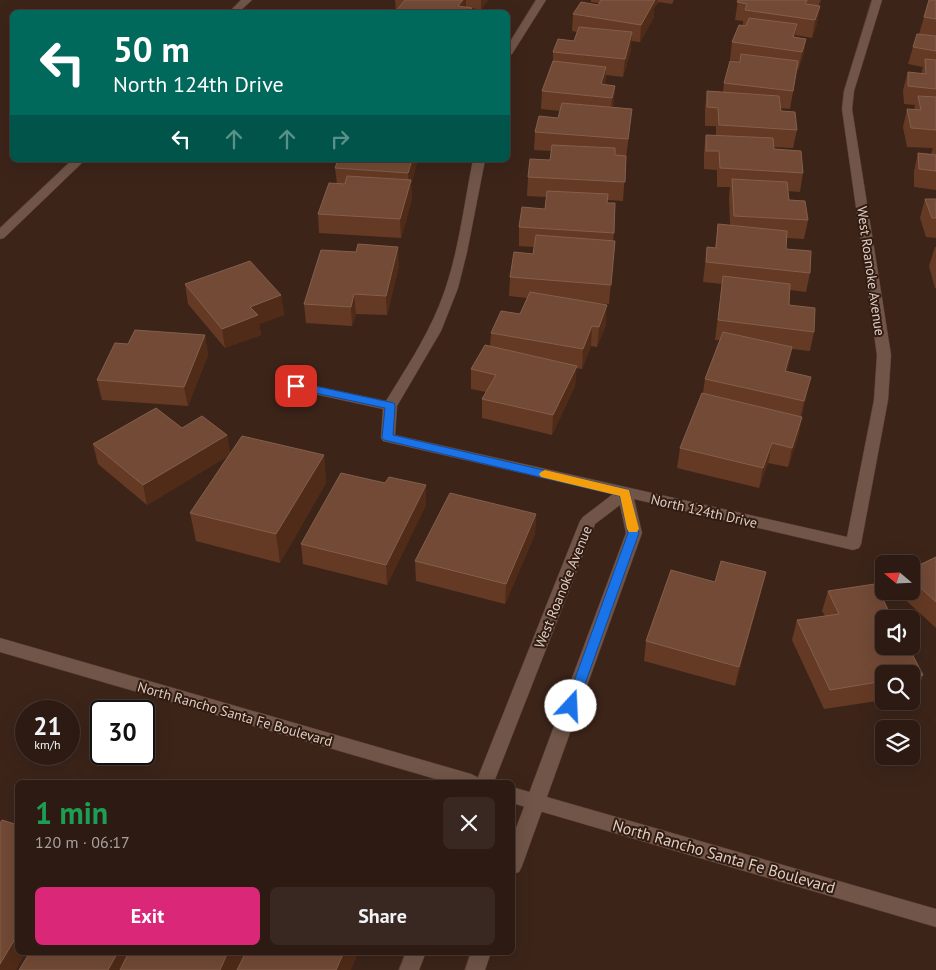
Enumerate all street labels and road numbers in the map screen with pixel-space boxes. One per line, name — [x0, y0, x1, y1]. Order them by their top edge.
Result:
street label: West Roanoke Avenue — [853, 205, 889, 337]
street label: North 124th Drive — [649, 490, 759, 532]
street label: West Roanoke Avenue — [530, 523, 596, 651]
street label: North Rancho Santa Fe Boulevard — [135, 678, 335, 750]
street label: North Rancho Santa Fe Boulevard — [610, 815, 838, 897]

